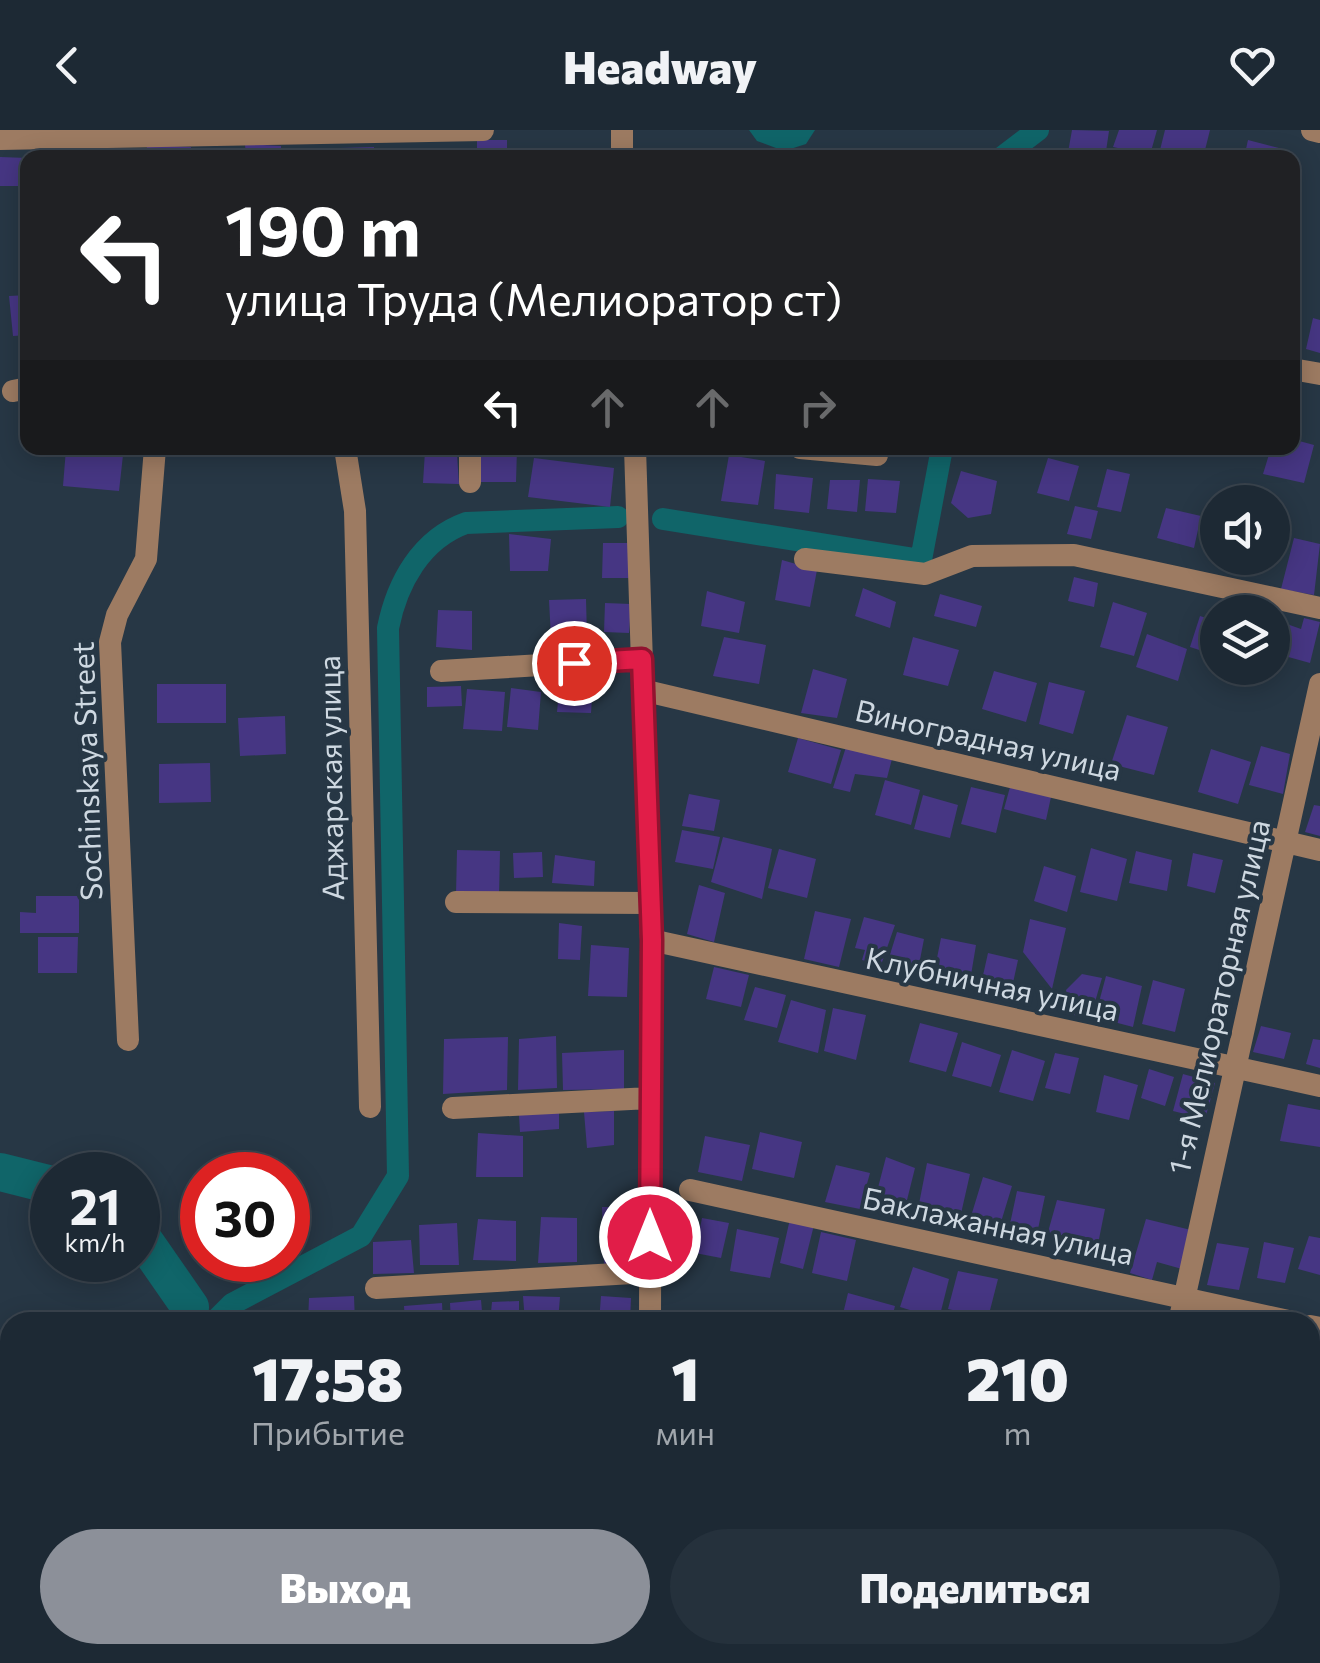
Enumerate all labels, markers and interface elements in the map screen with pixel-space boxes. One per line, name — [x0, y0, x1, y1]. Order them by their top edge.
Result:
icon: back — [40, 38, 95, 93]
text: Headway — [563, 38, 757, 93]
icon: heart — [1225, 38, 1280, 93]
text: 190 m — [225, 185, 421, 270]
icon: left — [60, 190, 190, 320]
text: улица Труда (Мелиоратор ст) — [225, 270, 842, 325]
icon: left — [475, 380, 530, 435]
icon: ahead — [580, 380, 635, 435]
icon: ahead — [685, 380, 740, 435]
icon: right — [790, 380, 845, 435]
map controls — [1200, 485, 1290, 685]
button: sound — [1200, 485, 1290, 575]
button: layers — [1200, 595, 1290, 685]
pin — [532, 621, 617, 706]
icon: arrive — [547, 636, 602, 691]
street label: Sochinskaya Street — [62, 641, 109, 901]
street label: Аджарская улица — [309, 655, 350, 901]
street label: Виноградная улица — [852, 690, 1125, 787]
street label: 1-я Мелиораторная улица — [1159, 816, 1276, 1177]
street label: Клубничная улица — [863, 938, 1122, 1027]
speed limit sign: 30 — [180, 1152, 310, 1282]
text: 21 — [69, 1174, 121, 1235]
street label: Баклажанная улица — [860, 1178, 1137, 1271]
position arrow — [598, 1185, 702, 1289]
text: km/h — [65, 1227, 125, 1257]
text: 17:58 — [252, 1340, 404, 1413]
text: 1 — [671, 1340, 699, 1413]
text: 210 — [966, 1340, 1069, 1413]
text: Прибытие — [251, 1412, 405, 1452]
text: мин — [656, 1412, 715, 1452]
text: m — [1004, 1412, 1031, 1452]
button: Выход — [40, 1529, 650, 1644]
button: Поделиться — [670, 1529, 1280, 1644]

